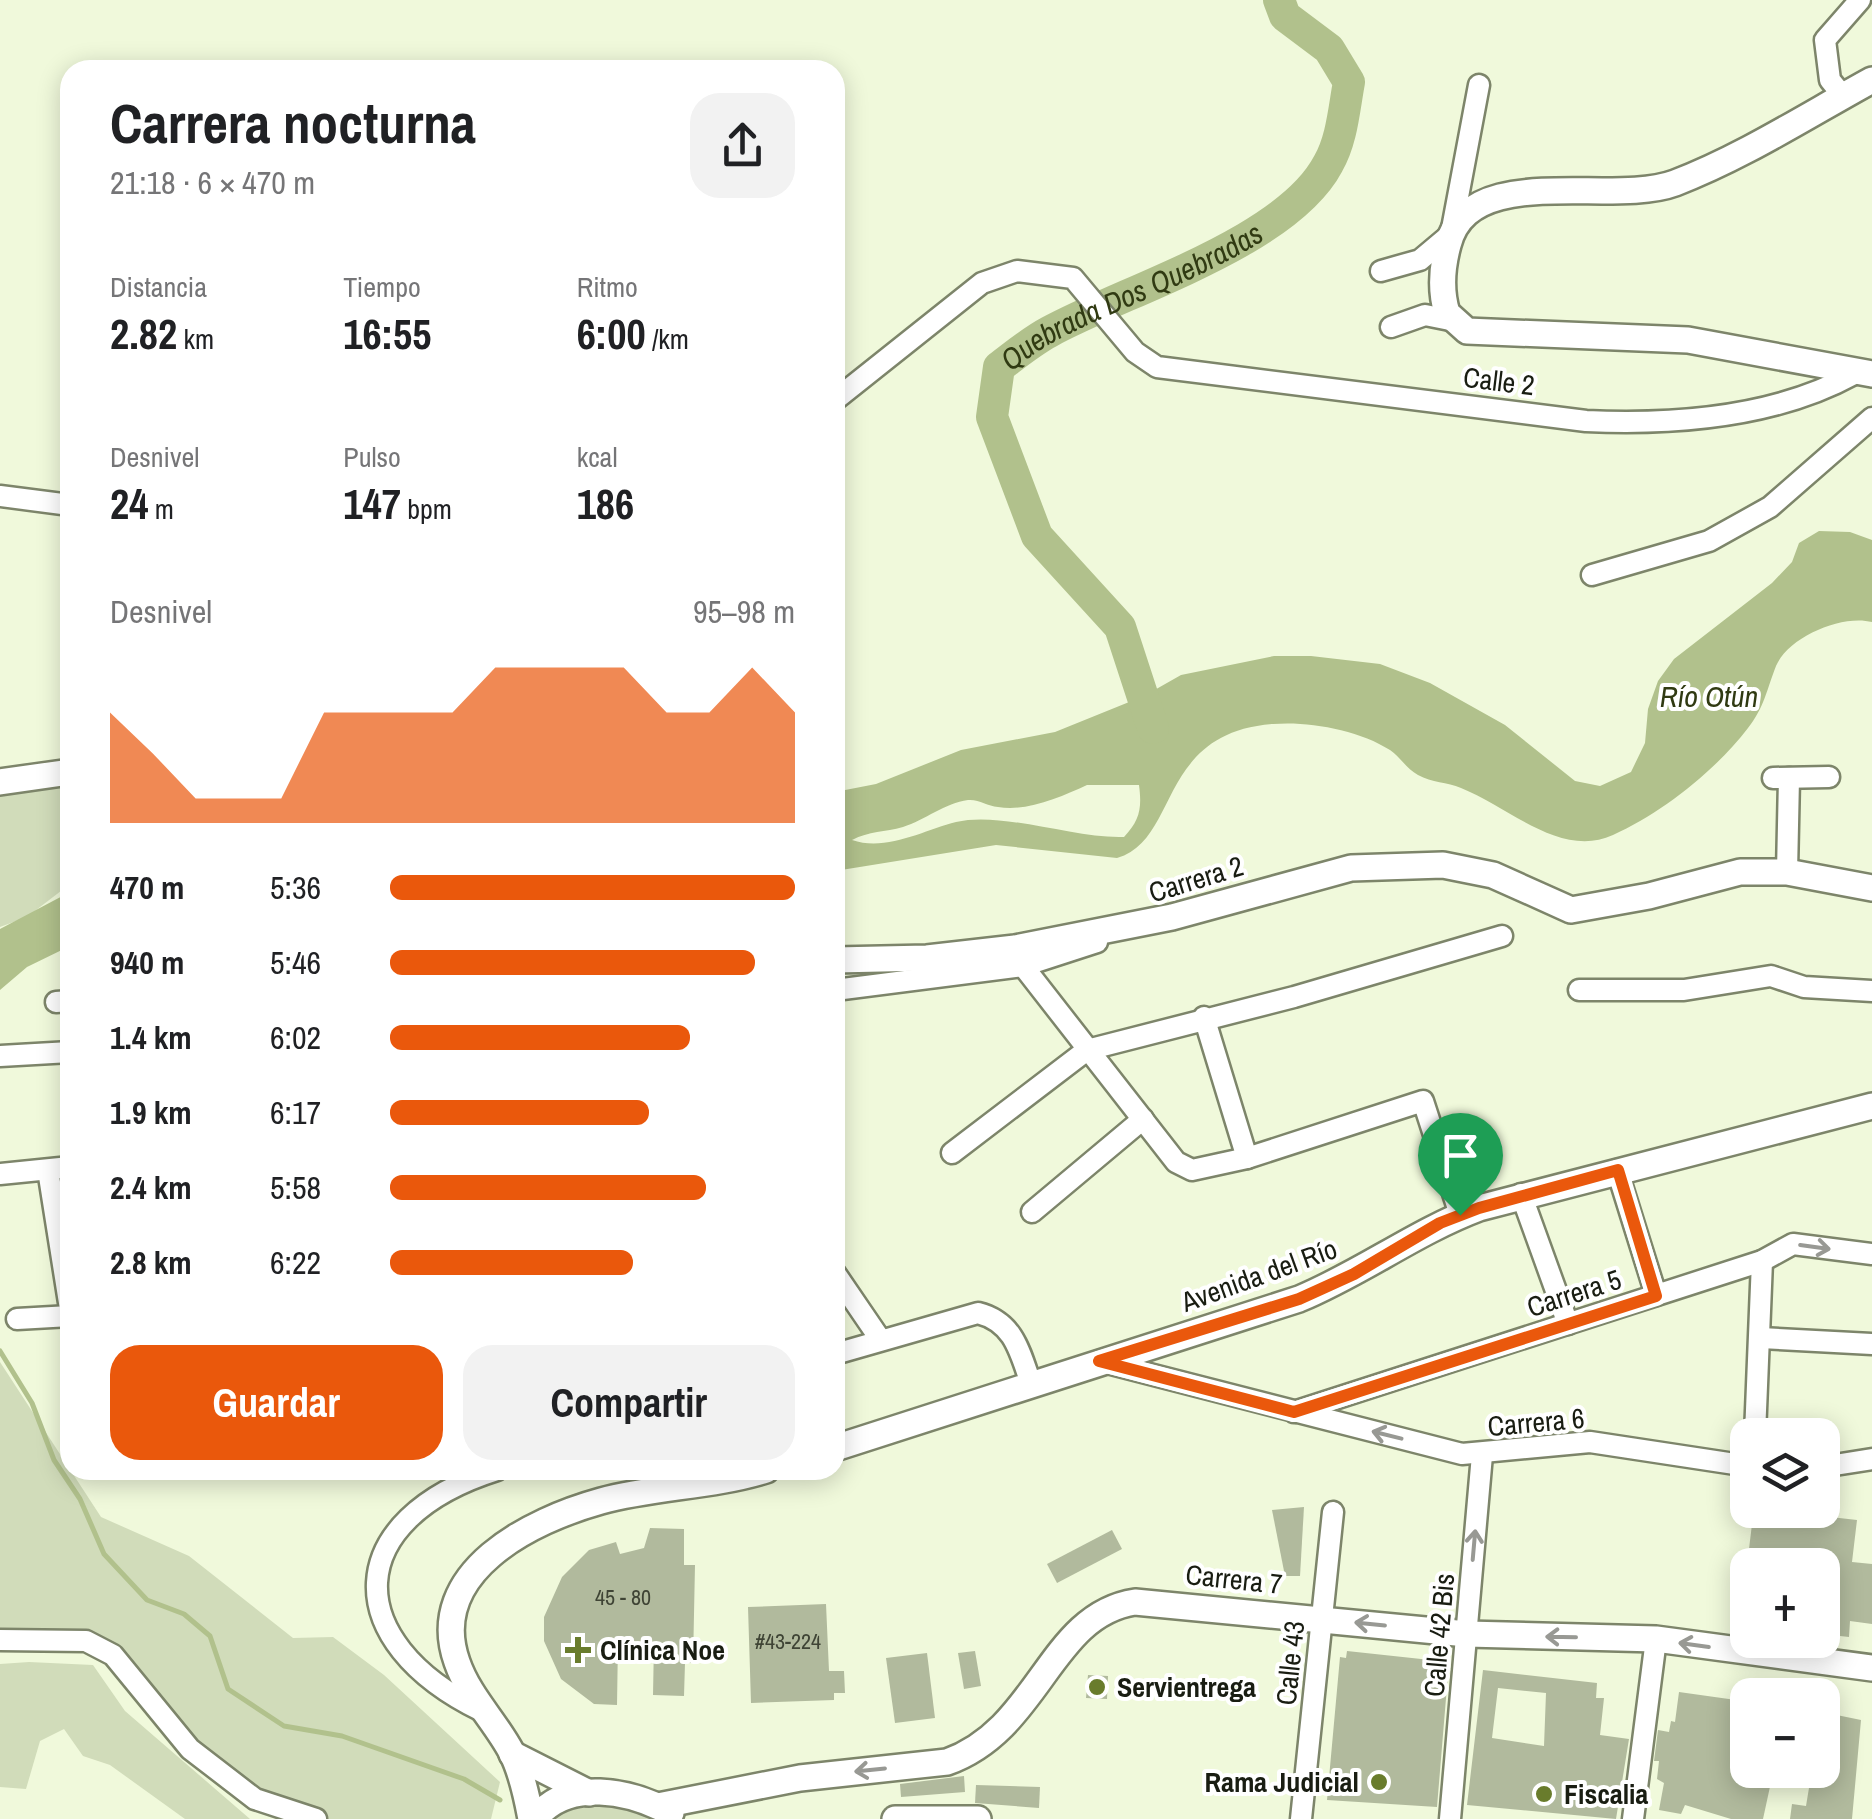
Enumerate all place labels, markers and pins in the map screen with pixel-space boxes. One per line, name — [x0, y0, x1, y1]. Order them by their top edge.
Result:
pin — [1418, 1113, 1503, 1216]
place label: Clínica Noe — [600, 1631, 725, 1669]
marker: Clínica Noe — [565, 1637, 591, 1663]
place label: Servientrega — [1117, 1668, 1256, 1706]
marker: Servientrega — [1086, 1676, 1108, 1698]
place label: Rama Judicial — [1205, 1763, 1359, 1801]
marker: Rama Judicial — [1368, 1771, 1390, 1793]
place label: Fiscalia — [1564, 1775, 1648, 1813]
marker: Fiscalia — [1533, 1783, 1555, 1805]

